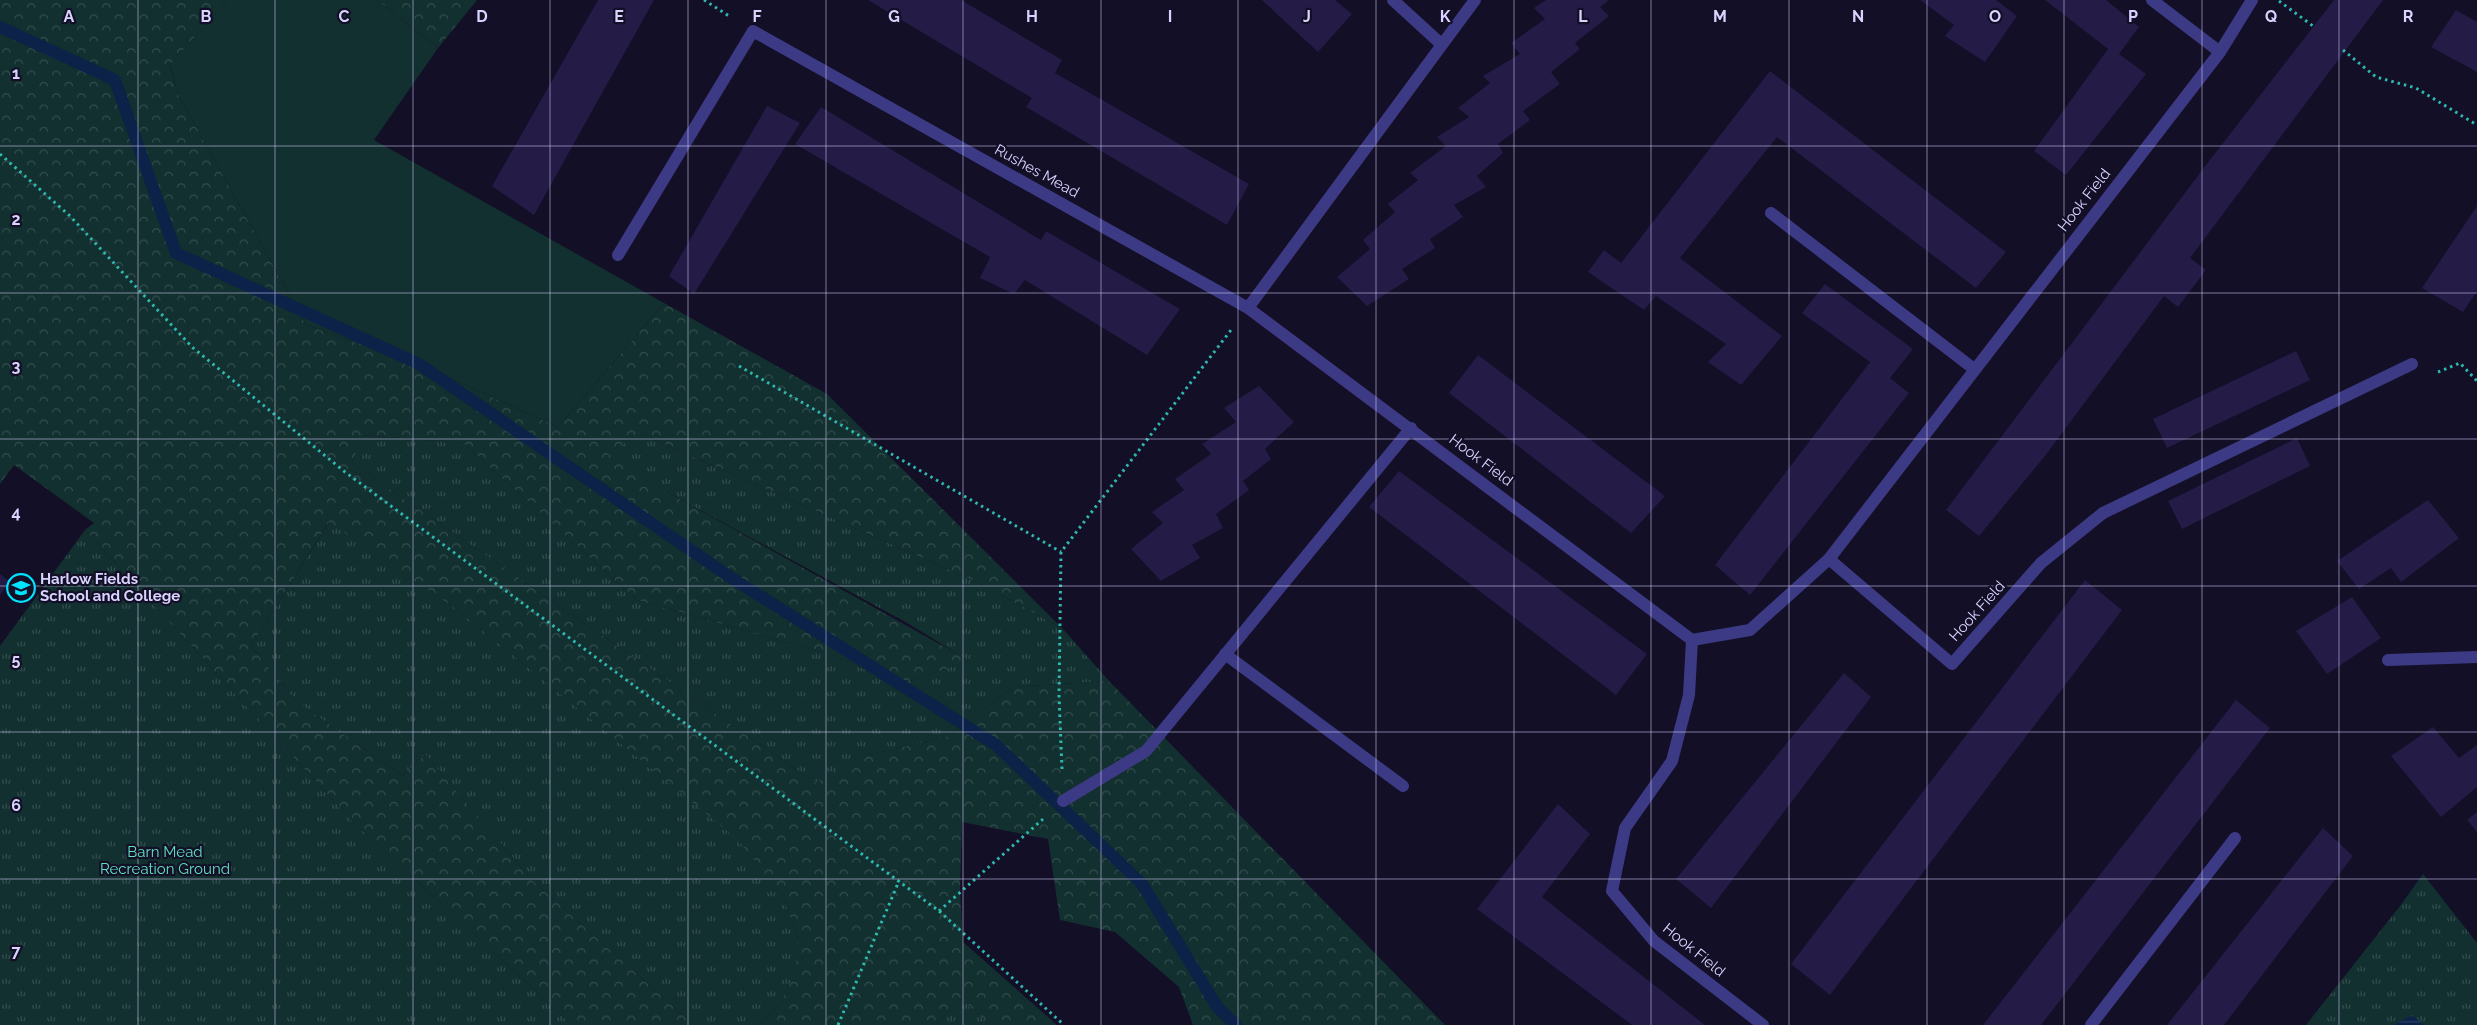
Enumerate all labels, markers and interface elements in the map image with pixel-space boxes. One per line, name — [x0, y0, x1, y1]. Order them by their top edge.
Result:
text: A — [64, 7, 75, 26]
text: B — [201, 7, 212, 26]
text: C — [339, 7, 350, 26]
text: D — [476, 7, 488, 26]
text: E — [614, 7, 624, 26]
text: F — [752, 7, 762, 26]
text: G — [888, 7, 900, 26]
text: H — [1026, 7, 1038, 26]
text: I — [1168, 7, 1172, 26]
text: J — [1303, 7, 1311, 26]
text: K — [1440, 7, 1451, 26]
text: L — [1578, 7, 1588, 26]
text: M — [1713, 7, 1727, 26]
text: N — [1852, 7, 1864, 26]
text: O — [1989, 7, 2001, 26]
text: P — [2128, 7, 2138, 26]
text: Q — [2265, 7, 2277, 26]
text: R — [2403, 7, 2414, 26]
text: 1 — [12, 64, 20, 83]
street label: Rushes Mead — [992, 140, 1082, 202]
street label: Hook Field — [2054, 165, 2114, 235]
text: 2 — [11, 210, 21, 229]
text: 3 — [12, 357, 21, 376]
street label: Hook Field — [1446, 430, 1516, 490]
text: 4 — [11, 503, 21, 522]
place label: Harlow Fields School and College — [40, 570, 180, 605]
school or university icon: Harlow Fields School and College — [6, 573, 36, 603]
street label: Hook Field — [1945, 577, 2009, 645]
text: 5 — [12, 650, 21, 669]
text: 6 — [11, 796, 21, 815]
park label: Barn Mead Recreation Ground — [100, 843, 230, 878]
street label: Hook Field — [1659, 919, 1729, 981]
text: 7 — [12, 942, 21, 961]

